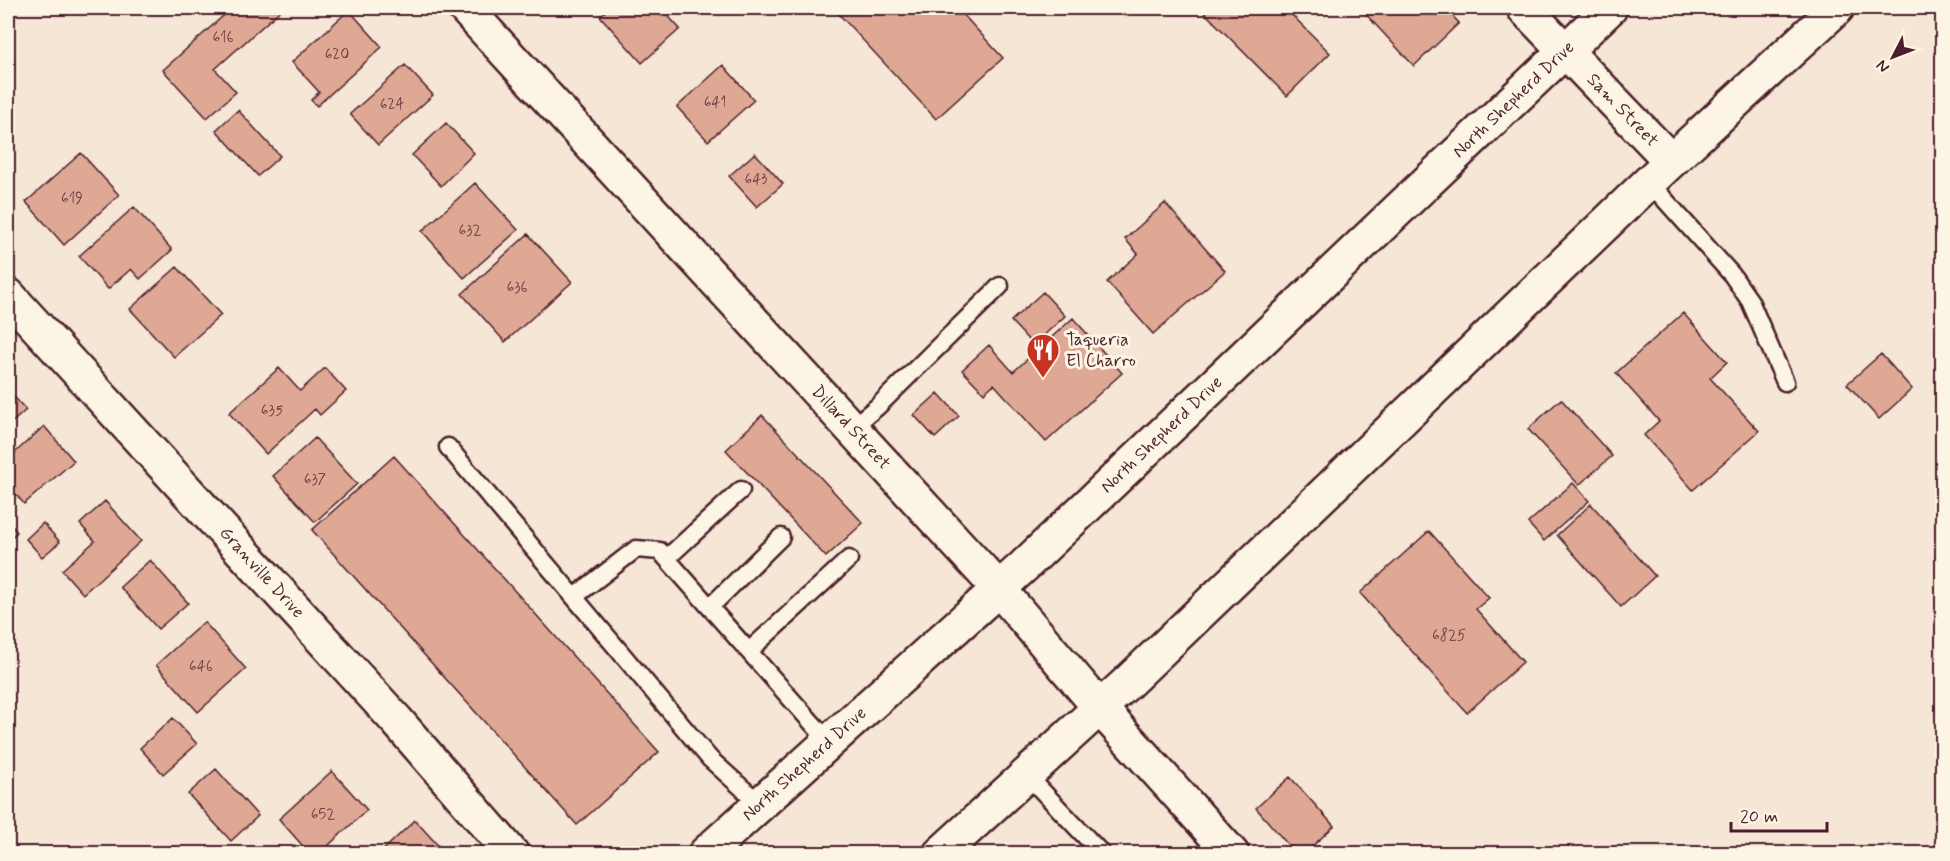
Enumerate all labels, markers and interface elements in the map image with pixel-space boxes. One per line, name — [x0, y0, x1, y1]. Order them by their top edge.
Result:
north arrow — [1863, 27, 1923, 87]
house number: 616 — [212, 28, 234, 48]
street label: North Shepherd Drive — [1447, 36, 1580, 164]
house number: 620 — [325, 45, 349, 65]
text: N — [1872, 55, 1894, 77]
street label: Sam Street — [1581, 68, 1664, 153]
house number: 641 — [704, 93, 726, 113]
house number: 624 — [380, 95, 404, 115]
house number: 643 — [745, 170, 767, 190]
house number: 619 — [61, 189, 83, 209]
house number: 632 — [459, 221, 482, 241]
house number: 636 — [506, 278, 528, 298]
place label: Taqueria El Charro — [1066, 328, 1136, 373]
restaurant icon: Taqueria El Charro — [1025, 332, 1061, 379]
street label: North Shepherd Drive — [1096, 371, 1228, 499]
street label: Dillard Street — [806, 380, 896, 475]
house number: 635 — [261, 401, 283, 421]
house number: 637 — [304, 470, 326, 490]
street label: Granville Drive — [213, 522, 310, 624]
house number: 6825 — [1432, 626, 1466, 646]
house number: 646 — [189, 657, 213, 677]
street label: North Shepherd Drive — [737, 702, 872, 827]
scale bar — [1731, 795, 1827, 833]
house number: 652 — [311, 805, 335, 825]
text: 20 m — [1740, 805, 1778, 829]

